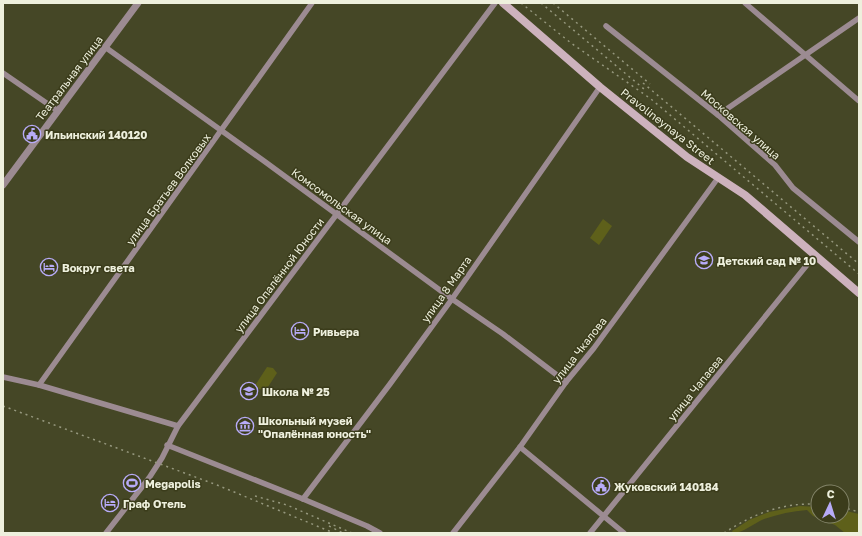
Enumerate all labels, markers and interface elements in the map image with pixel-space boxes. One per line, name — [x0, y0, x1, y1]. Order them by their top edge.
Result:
street label: Театральная улица — [33, 33, 105, 123]
street label: Pravolineynaya Street — [618, 85, 718, 167]
street label: Московская улица — [699, 86, 783, 162]
public building icon: Ильинский 140120 — [22, 124, 42, 144]
place label: Ильинский 140120 — [45, 128, 147, 141]
street label: улица Братьев Волковых — [123, 131, 213, 247]
street label: Комсомольская улица — [289, 165, 395, 247]
street label: улица Опалённой Юности — [232, 215, 326, 335]
school or university icon: Детский сад № 10 — [694, 250, 714, 270]
street label: улица 8 Марта — [418, 253, 474, 325]
place label: Детский сад № 10 — [717, 254, 816, 267]
hotel icon: Вокруг света — [39, 257, 59, 277]
place label: Вокруг света — [62, 261, 135, 274]
street label: улица Чкалова — [549, 314, 609, 386]
hotel icon: Ривьера — [290, 321, 310, 341]
place label: Ривьера — [313, 325, 359, 338]
street label: улица Чапаева — [665, 353, 725, 423]
school or university icon: Школа № 25 — [239, 381, 259, 401]
place label: Школа № 25 — [262, 385, 330, 398]
place label: Школьный музей "Опалённая юность" — [258, 414, 371, 440]
museum icon: Школьный музей "Опалённая юность" — [235, 416, 255, 436]
sports icon: Megapolis — [122, 473, 142, 493]
public building icon: Жуковский 140184 — [591, 476, 611, 496]
place label: Megapolis — [145, 477, 201, 490]
place label: Жуковский 140184 — [614, 480, 719, 493]
north arrow — [810, 484, 850, 524]
text: С — [826, 487, 835, 500]
hotel icon: Граф Отель — [100, 493, 120, 513]
place label: Граф Отель — [123, 497, 186, 510]

